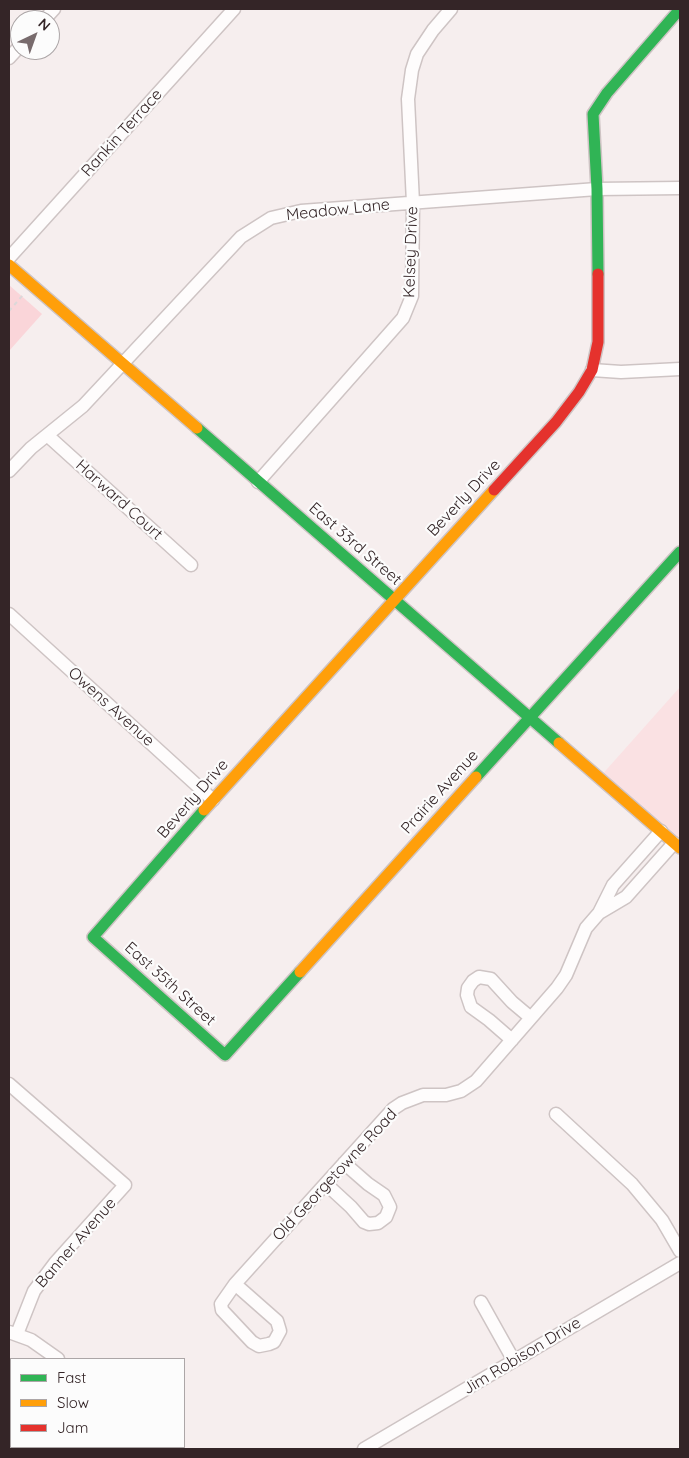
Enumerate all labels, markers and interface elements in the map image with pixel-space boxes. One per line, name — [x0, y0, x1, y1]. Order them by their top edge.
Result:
north arrow — [10, 10, 60, 60]
text: N — [35, 14, 54, 35]
street label: Rankin Terrace — [78, 85, 166, 181]
street label: Meadow Lane — [285, 195, 391, 225]
street label: Kelsey Drive — [400, 206, 422, 298]
street label: Beverly Drive — [423, 455, 505, 541]
street label: Harward Court — [71, 456, 167, 544]
street label: East 33rd Street — [305, 499, 405, 589]
street label: Owens Avenue — [64, 663, 158, 751]
street label: Prairie Avenue — [397, 746, 483, 838]
street label: Beverly Drive — [153, 756, 233, 842]
street label: East 35th Street — [121, 938, 219, 1030]
street label: Old Georgetowne Road — [269, 1105, 401, 1245]
street label: Banner Avenue — [32, 1194, 120, 1292]
street label: Jim Robison Drive — [460, 1313, 584, 1399]
legend — [10, 1358, 185, 1448]
text: Fast — [57, 1368, 86, 1387]
text: Slow — [57, 1393, 89, 1412]
text: Jam — [57, 1418, 88, 1437]

